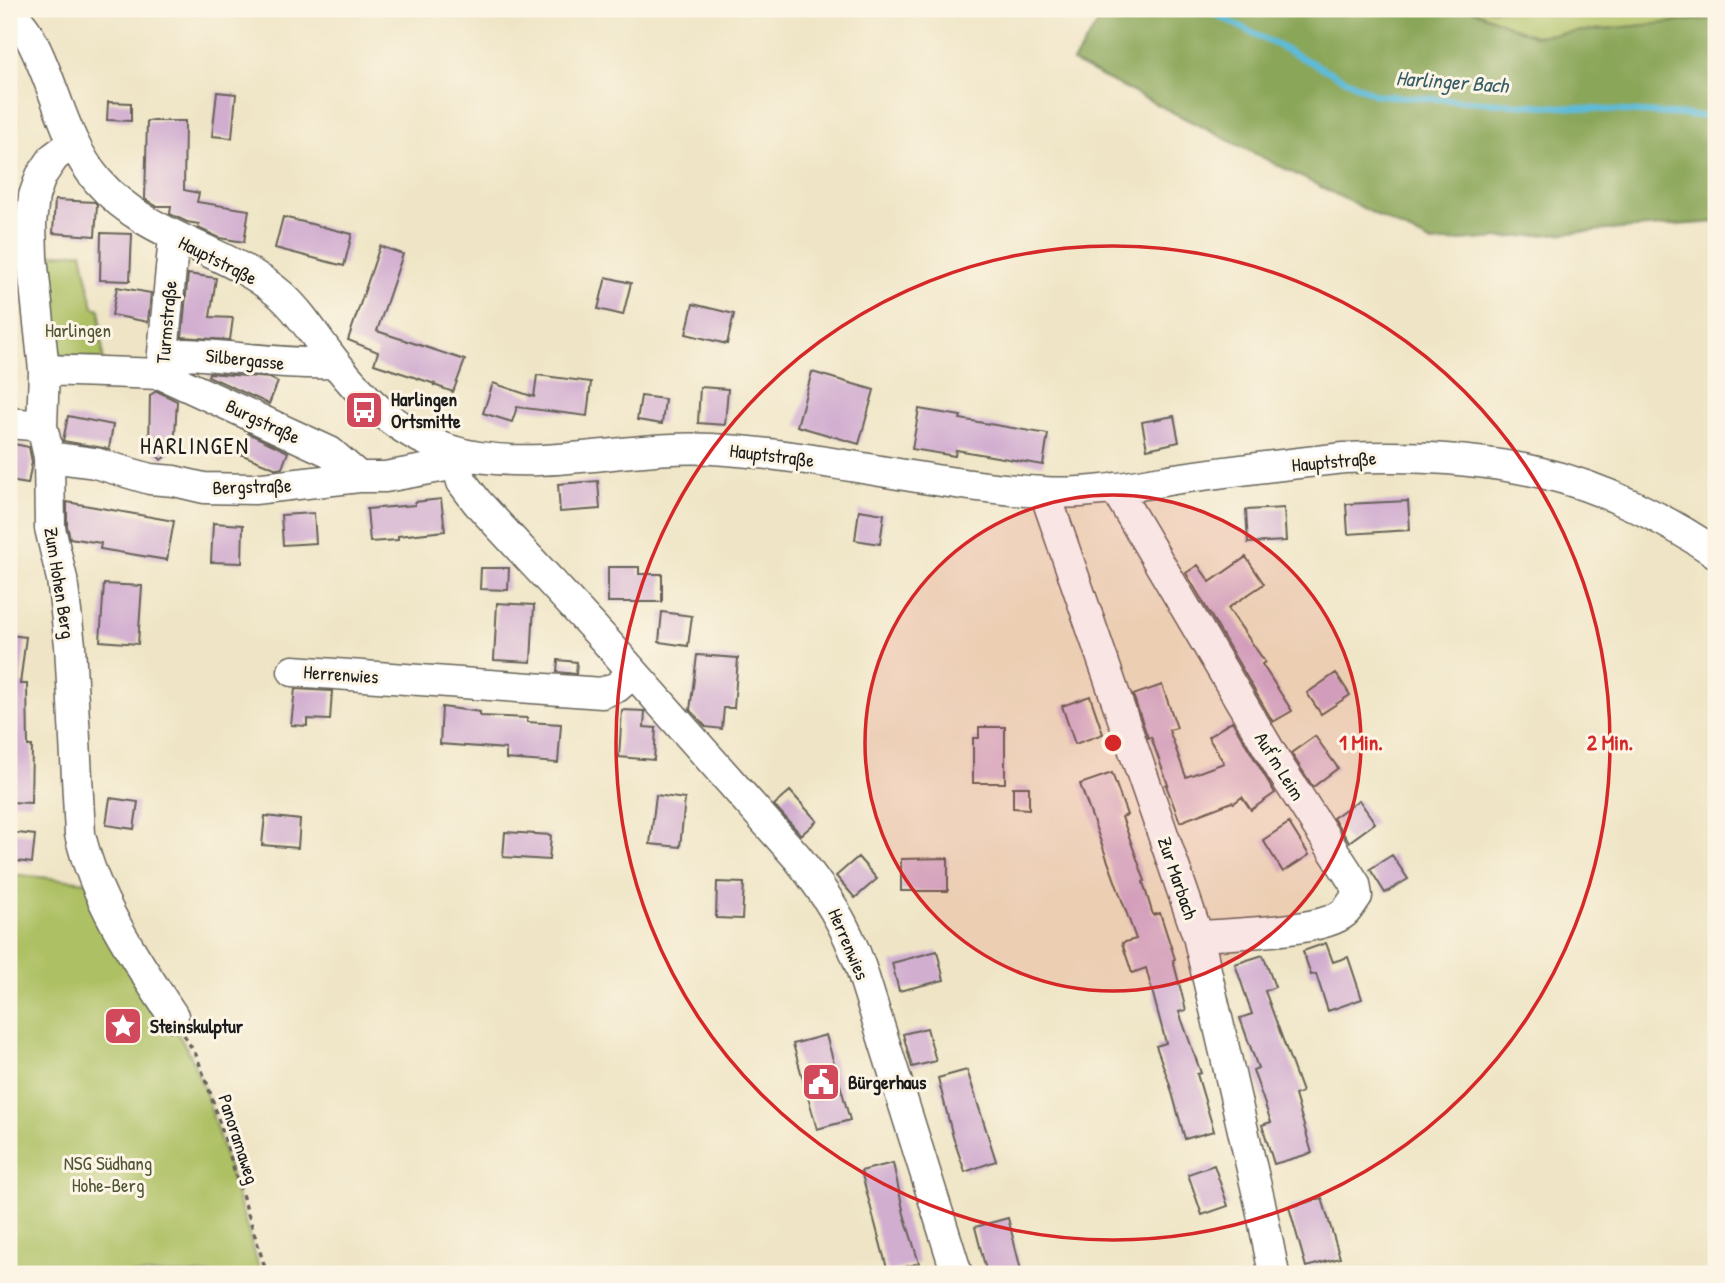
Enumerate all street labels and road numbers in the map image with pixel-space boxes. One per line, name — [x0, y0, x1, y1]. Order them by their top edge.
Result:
street label: Hauptstraße — [174, 229, 262, 291]
street label: Turmstraße — [149, 279, 183, 364]
street label: Silbergasse — [204, 342, 286, 376]
street label: Burgstraße — [222, 392, 305, 450]
street label: Hauptstraße — [728, 437, 816, 473]
street label: Hauptstraße — [1291, 444, 1378, 478]
street label: Bergstraße — [212, 472, 292, 500]
street label: Zum Hohen Berg — [38, 525, 82, 641]
street label: Herrenwies — [303, 658, 379, 690]
street label: Auf'm Leim — [1249, 727, 1311, 805]
street label: Zur Marbach — [1152, 833, 1204, 923]
street label: Herrenwies — [822, 904, 876, 984]
street label: Panoramaweg — [212, 1091, 266, 1187]

